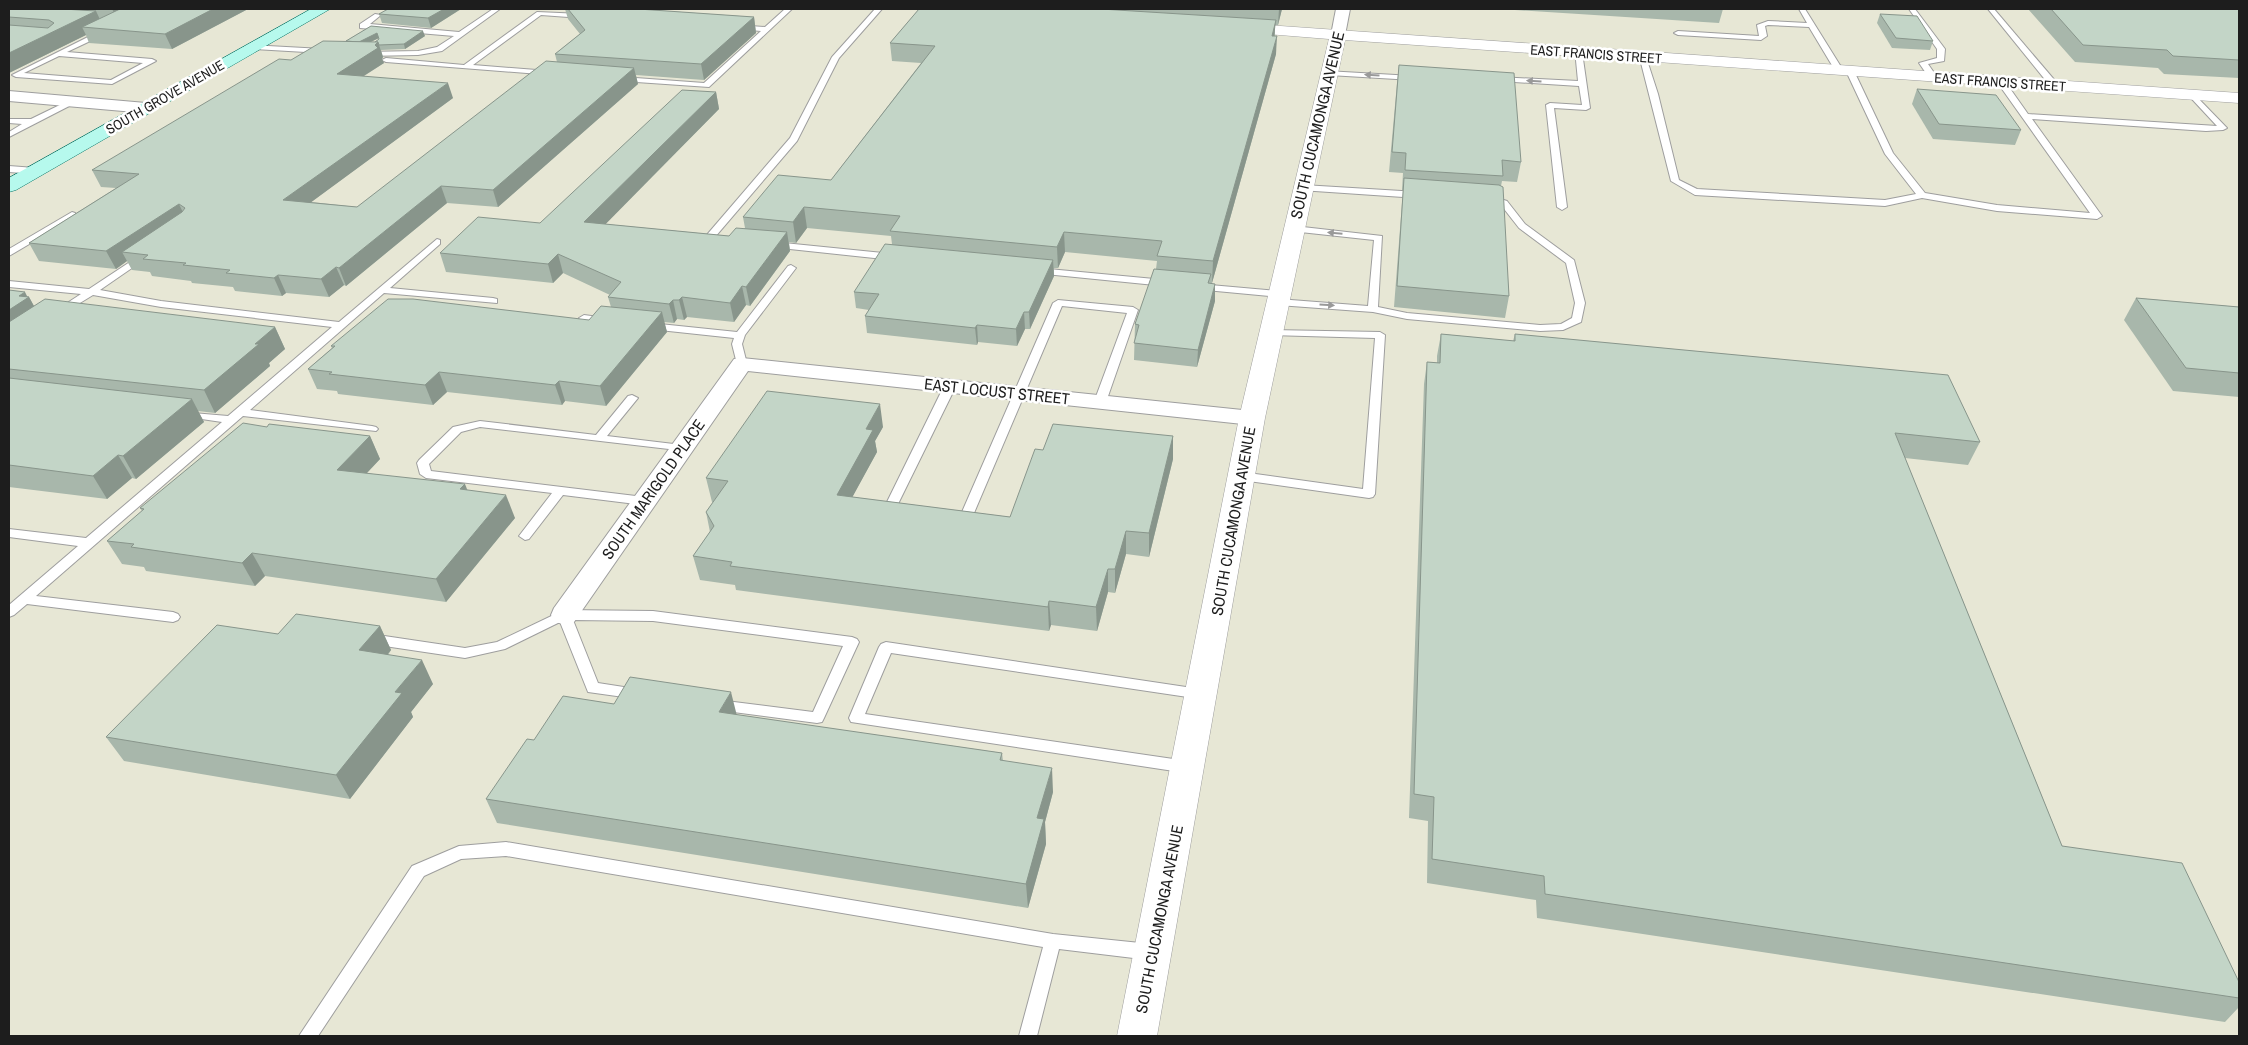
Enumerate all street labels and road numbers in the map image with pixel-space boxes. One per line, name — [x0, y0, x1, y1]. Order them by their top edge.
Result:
street label: SOUTH CUCAMONGA AVENUE — [1285, 29, 1349, 221]
street label: EAST FRANCIS STREET — [1530, 40, 1662, 68]
street label: SOUTH GROVE AVENUE — [103, 56, 227, 138]
street label: EAST FRANCIS STREET — [1934, 68, 2066, 96]
street label: EAST LOCUST STREET — [923, 372, 1071, 410]
street label: SOUTH MARIGOLD PLACE — [596, 415, 710, 563]
street label: SOUTH CUCAMONGA AVENUE — [1206, 425, 1260, 617]
street label: SOUTH CUCAMONGA AVENUE — [1130, 823, 1188, 1015]

